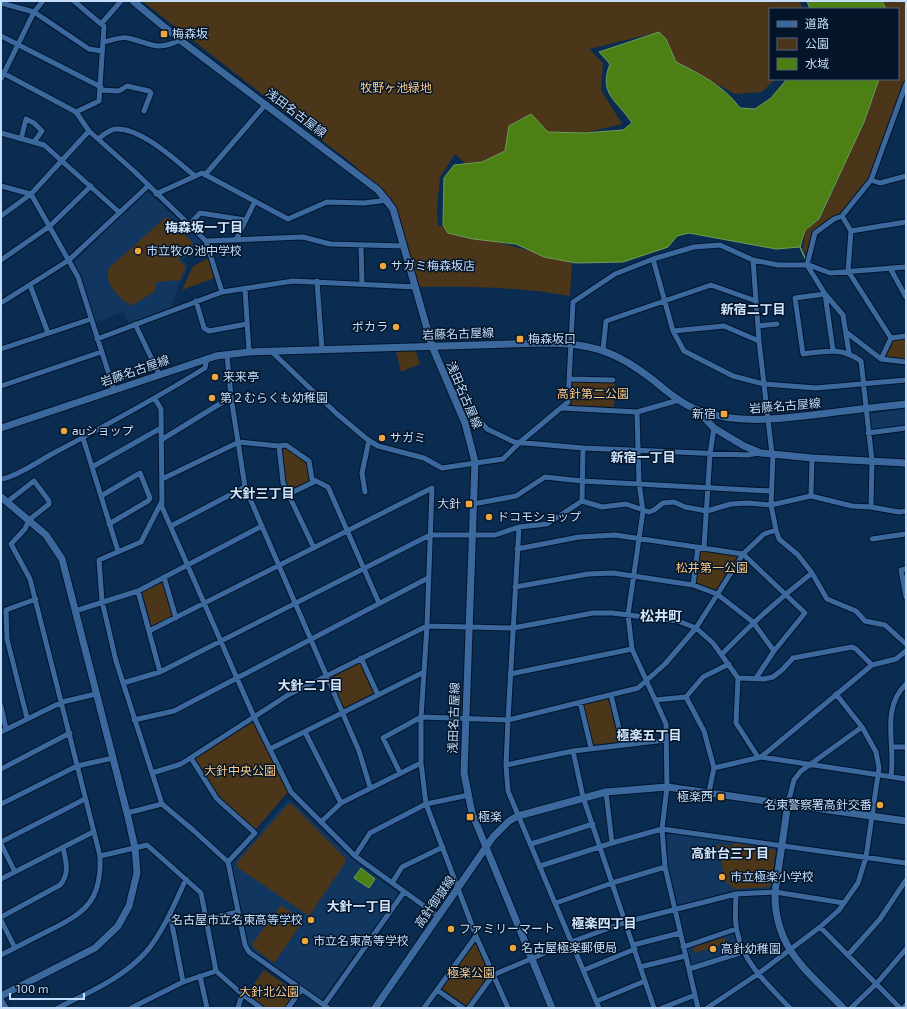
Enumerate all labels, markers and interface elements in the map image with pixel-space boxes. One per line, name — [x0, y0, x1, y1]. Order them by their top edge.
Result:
legend — [769, 8, 899, 80]
text: 道路 — [805, 16, 829, 30]
place label: 梅森坂 — [172, 26, 208, 40]
marker: 梅森坂 — [159, 29, 169, 39]
text: 公園 — [805, 36, 829, 50]
text: 水域 — [805, 56, 829, 70]
park label: 牧野ヶ池緑地 — [360, 80, 432, 94]
street label: 浅田名古屋線 — [264, 85, 330, 139]
district label: 梅森坂一丁目 — [165, 219, 243, 235]
place label: 市立牧の池中学校 — [146, 243, 242, 257]
marker: 市立牧の池中学校 — [133, 246, 143, 256]
place label: サガミ梅森坂店 — [391, 258, 475, 272]
marker: サガミ梅森坂店 — [378, 261, 388, 271]
district label: 新宿二丁目 — [720, 301, 786, 317]
place label: ポカラ — [352, 319, 388, 333]
marker: ポカラ — [391, 322, 401, 332]
street label: 岩藤名古屋線 — [422, 325, 494, 341]
place label: 梅森坂口 — [528, 331, 576, 345]
marker: 梅森坂口 — [515, 334, 525, 344]
street label: 岩藤名古屋線 — [98, 352, 171, 388]
street label: 浅田名古屋線 — [444, 359, 485, 430]
place label: 来来亭 — [223, 369, 259, 383]
marker: 来来亭 — [210, 372, 220, 382]
park label: 高針第二公園 — [557, 386, 629, 400]
place label: 第２むらくも幼稚園 — [220, 390, 328, 404]
marker: 第２むらくも幼稚園 — [207, 393, 217, 403]
street label: 岩藤名古屋線 — [748, 395, 821, 415]
place label: 新宿 — [692, 406, 716, 420]
marker: 新宿 — [719, 409, 729, 419]
place label: auショップ — [72, 423, 133, 437]
marker: auショップ — [59, 426, 69, 436]
place label: サガミ — [390, 430, 426, 444]
marker: サガミ — [377, 433, 387, 443]
district label: 新宿一丁目 — [610, 449, 676, 465]
district label: 大針三丁目 — [229, 485, 295, 501]
place label: 大針 — [437, 496, 461, 510]
marker: 大針 — [464, 499, 474, 509]
place label: ドコモショップ — [497, 509, 581, 523]
marker: ドコモショップ — [484, 512, 494, 522]
park label: 松井第一公園 — [676, 560, 748, 574]
district label: 松井町 — [640, 607, 682, 624]
district label: 大針二丁目 — [277, 677, 343, 693]
street label: 浅田名古屋線 — [445, 682, 461, 754]
district label: 極楽五丁目 — [616, 727, 682, 743]
park label: 大針中央公園 — [204, 763, 276, 777]
place label: 極楽西 — [677, 789, 713, 803]
marker: 極楽西 — [716, 792, 726, 802]
place label: 名東警察署高針交番 — [764, 797, 872, 811]
marker: 名東警察署高針交番 — [875, 800, 885, 810]
place label: 極楽 — [478, 809, 502, 823]
marker: 極楽 — [465, 812, 475, 822]
district label: 高針台三丁目 — [691, 845, 769, 861]
place label: 市立極楽小学校 — [730, 869, 814, 883]
marker: 市立極楽小学校 — [717, 872, 727, 882]
street label: 高針御嶽線 — [411, 873, 457, 930]
district label: 大針一丁目 — [326, 898, 392, 914]
place label: 名古屋市立名東高等学校 — [171, 912, 303, 926]
marker: 名古屋市立名東高等学校 — [306, 915, 316, 925]
district label: 極楽四丁目 — [571, 915, 637, 931]
place label: ファミリーマート — [459, 921, 555, 935]
marker: ファミリーマート — [446, 924, 456, 934]
place label: 市立名東高等学校 — [313, 933, 409, 947]
marker: 市立名東高等学校 — [300, 936, 310, 946]
place label: 名古屋極楽郵便局 — [521, 940, 617, 954]
place label: 高針幼稚園 — [721, 941, 781, 955]
marker: 名古屋極楽郵便局 — [508, 943, 518, 953]
marker: 高針幼稚園 — [708, 944, 718, 954]
park label: 極楽公園 — [447, 965, 495, 979]
scale bar — [10, 975, 84, 1001]
text: 100 m — [16, 981, 48, 995]
park label: 大針北公園 — [239, 984, 299, 998]

